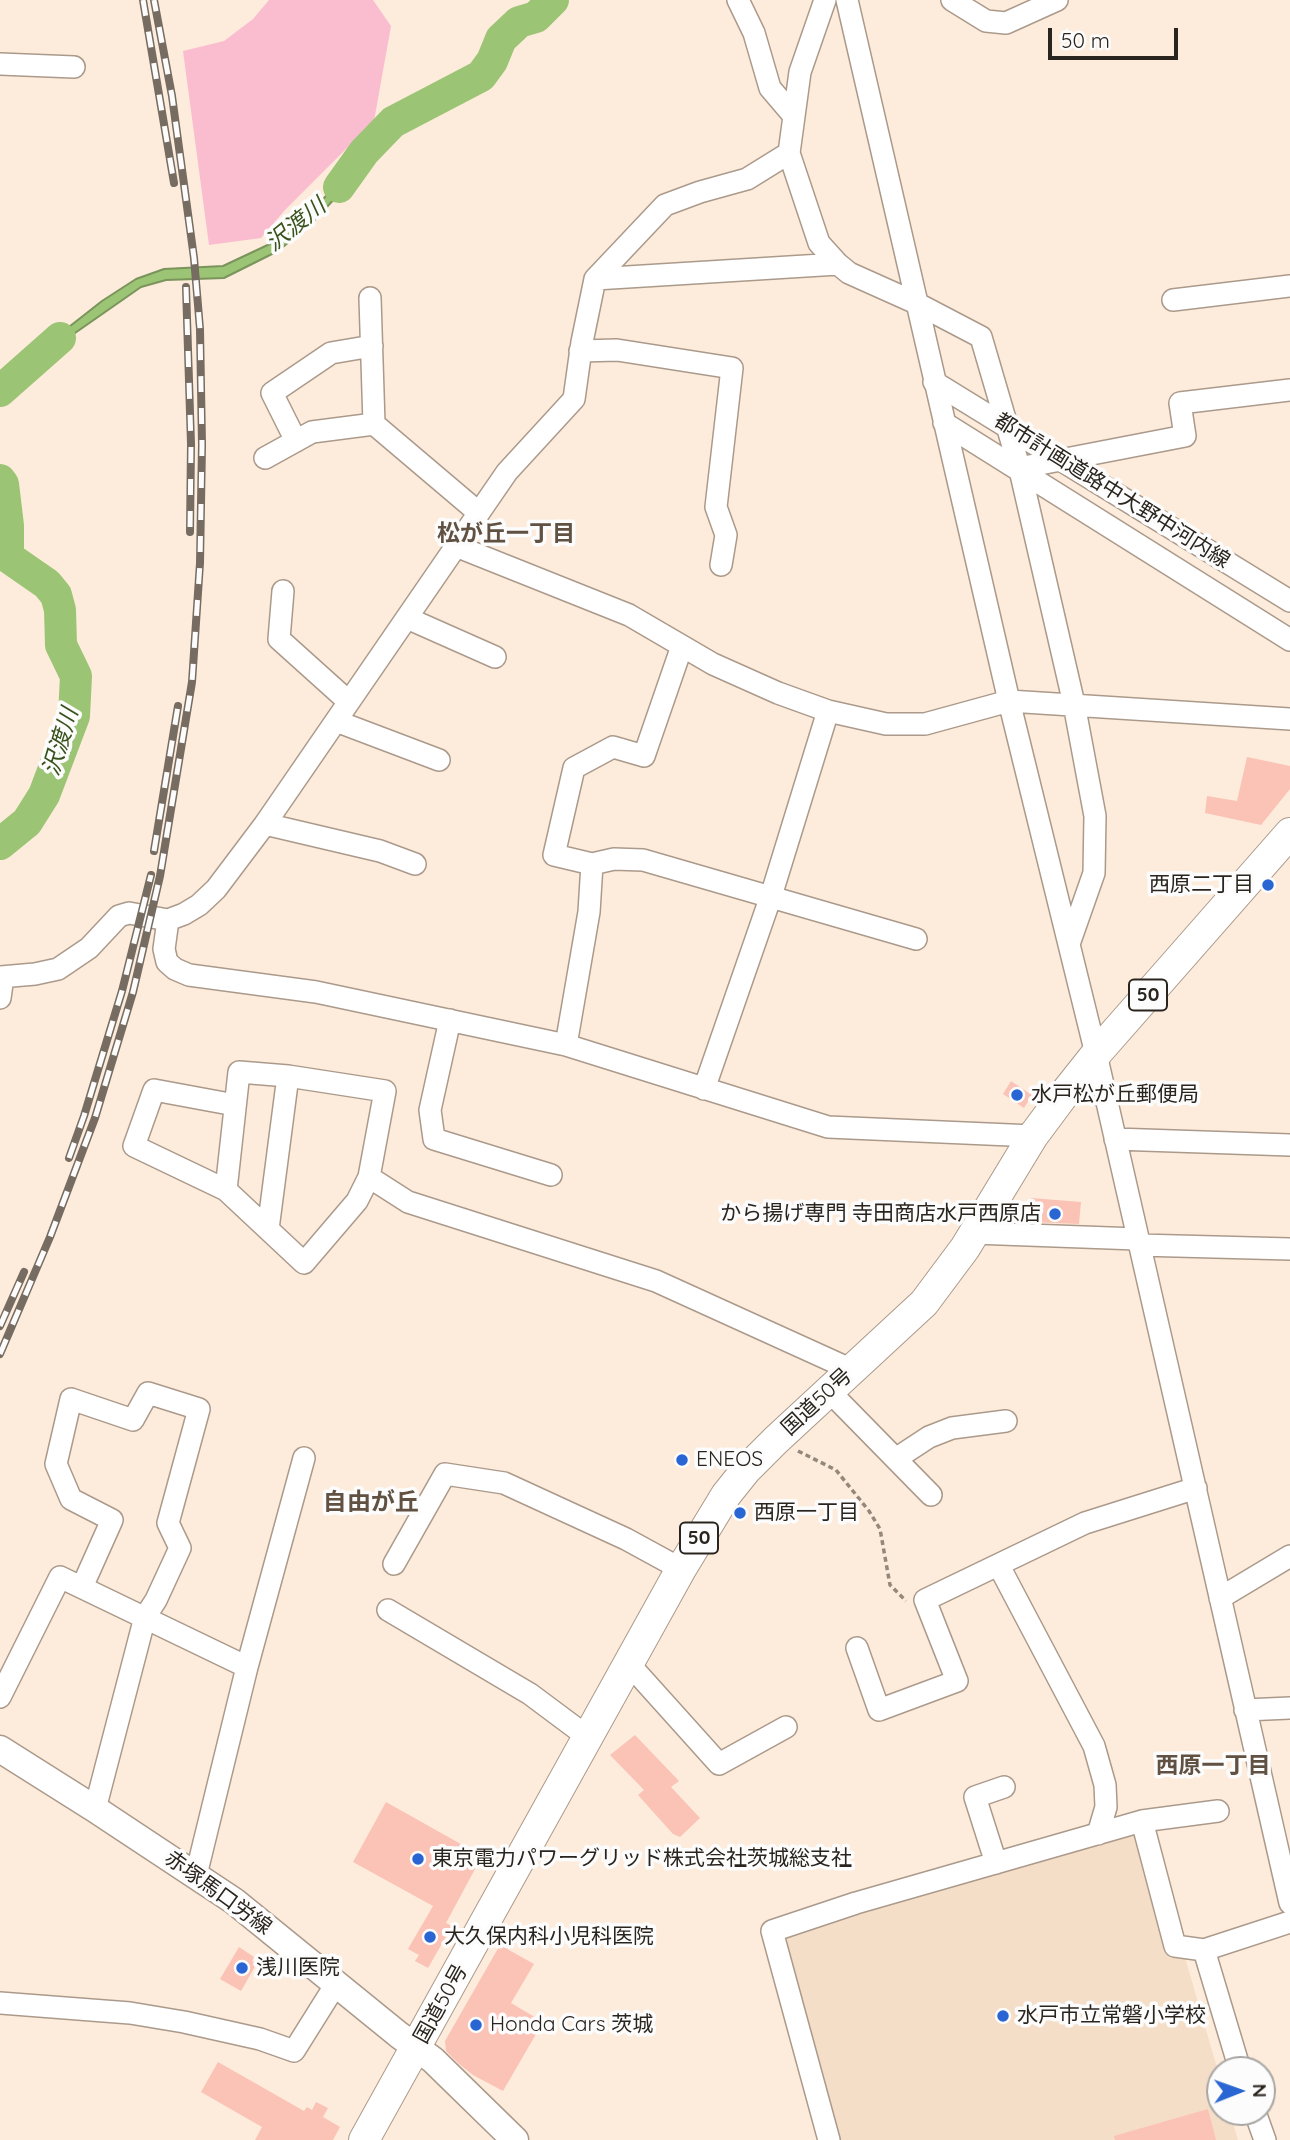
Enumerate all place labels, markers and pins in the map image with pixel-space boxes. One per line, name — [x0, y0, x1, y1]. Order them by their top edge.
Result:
place label: 西原二丁目 — [1149, 872, 1254, 898]
marker: 西原二丁目 — [1260, 877, 1276, 893]
place label: 水戸松が丘郵便局 — [1031, 1082, 1199, 1108]
marker: 水戸松が丘郵便局 — [1009, 1087, 1025, 1103]
place label: から揚げ専門 寺田商店水戸西原店 — [720, 1201, 1041, 1227]
marker: から揚げ専門 寺田商店水戸西原店 — [1047, 1206, 1063, 1222]
place label: ENEOS — [696, 1447, 763, 1473]
marker: ENEOS — [674, 1452, 690, 1468]
place label: 西原一丁目 — [754, 1500, 859, 1526]
marker: 西原一丁目 — [732, 1505, 748, 1521]
place label: 東京電力パワーグリッド株式会社茨城総支社 — [432, 1846, 852, 1872]
marker: 東京電力パワーグリッド株式会社茨城総支社 — [410, 1851, 426, 1867]
place label: 大久保内科小児科医院 — [444, 1924, 654, 1950]
marker: 大久保内科小児科医院 — [422, 1929, 438, 1945]
place label: 浅川医院 — [256, 1955, 340, 1981]
marker: 浅川医院 — [234, 1960, 250, 1976]
place label: 水戸市立常磐小学校 — [1017, 2003, 1206, 2029]
marker: 水戸市立常磐小学校 — [995, 2008, 1011, 2024]
place label: Honda Cars 茨城 — [490, 2012, 653, 2038]
marker: Honda Cars 茨城 — [468, 2017, 484, 2033]

